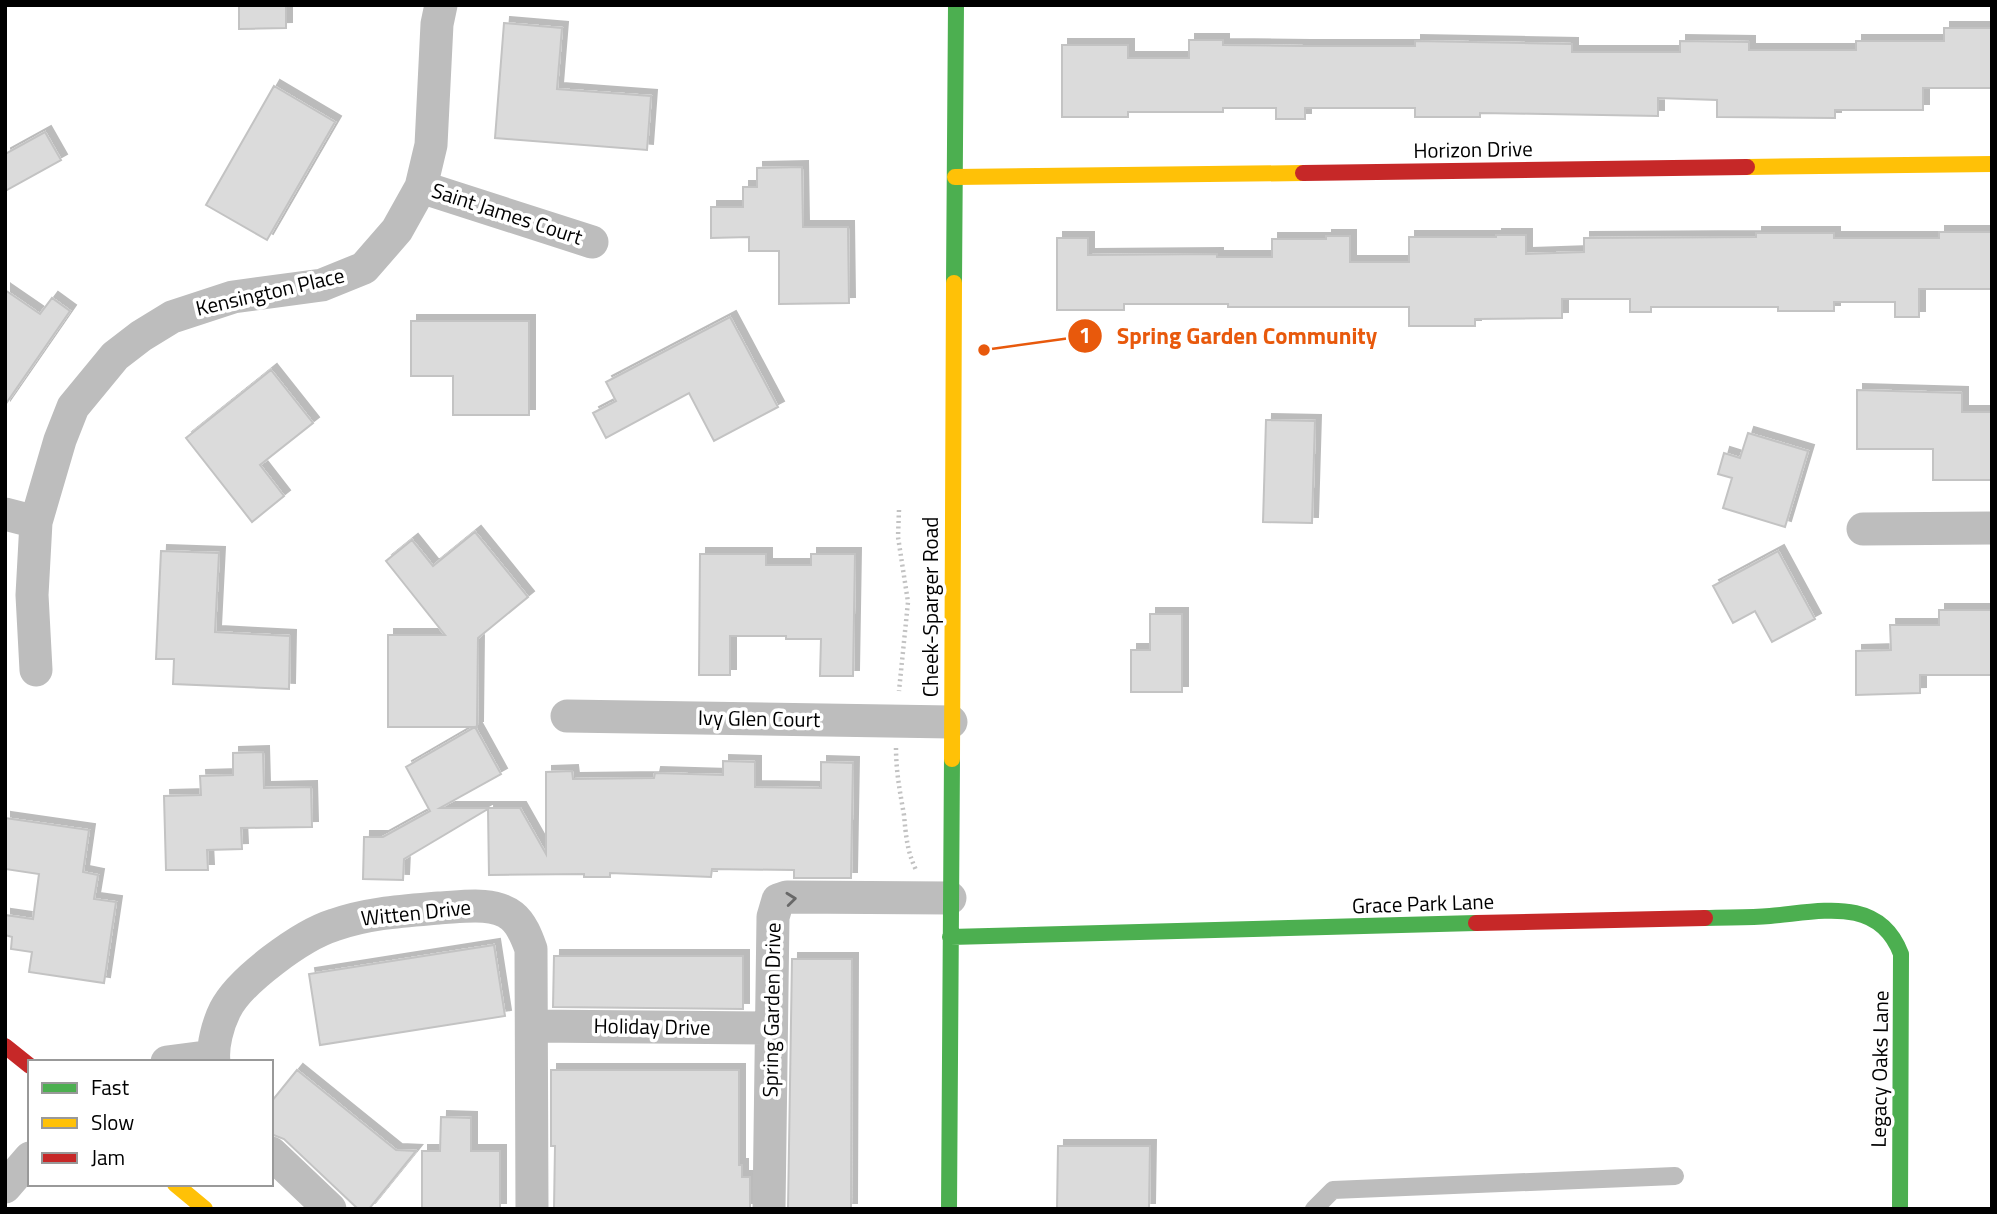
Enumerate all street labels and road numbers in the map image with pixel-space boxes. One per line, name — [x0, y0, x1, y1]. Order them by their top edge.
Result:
street label: Horizon Drive — [1413, 132, 1533, 166]
street label: Saint James Court — [428, 174, 587, 253]
street label: Kensington Place — [192, 258, 347, 324]
street label: Cheek-Sparger Road — [914, 517, 946, 697]
street label: Ivy Glen Court — [698, 701, 821, 735]
street label: Grace Park Lane — [1351, 885, 1495, 921]
street label: Witten Drive — [359, 890, 472, 934]
street label: Spring Garden Drive — [753, 922, 789, 1098]
street label: Legacy Oaks Lane — [1862, 990, 1896, 1148]
street label: Holiday Drive — [593, 1009, 711, 1043]

